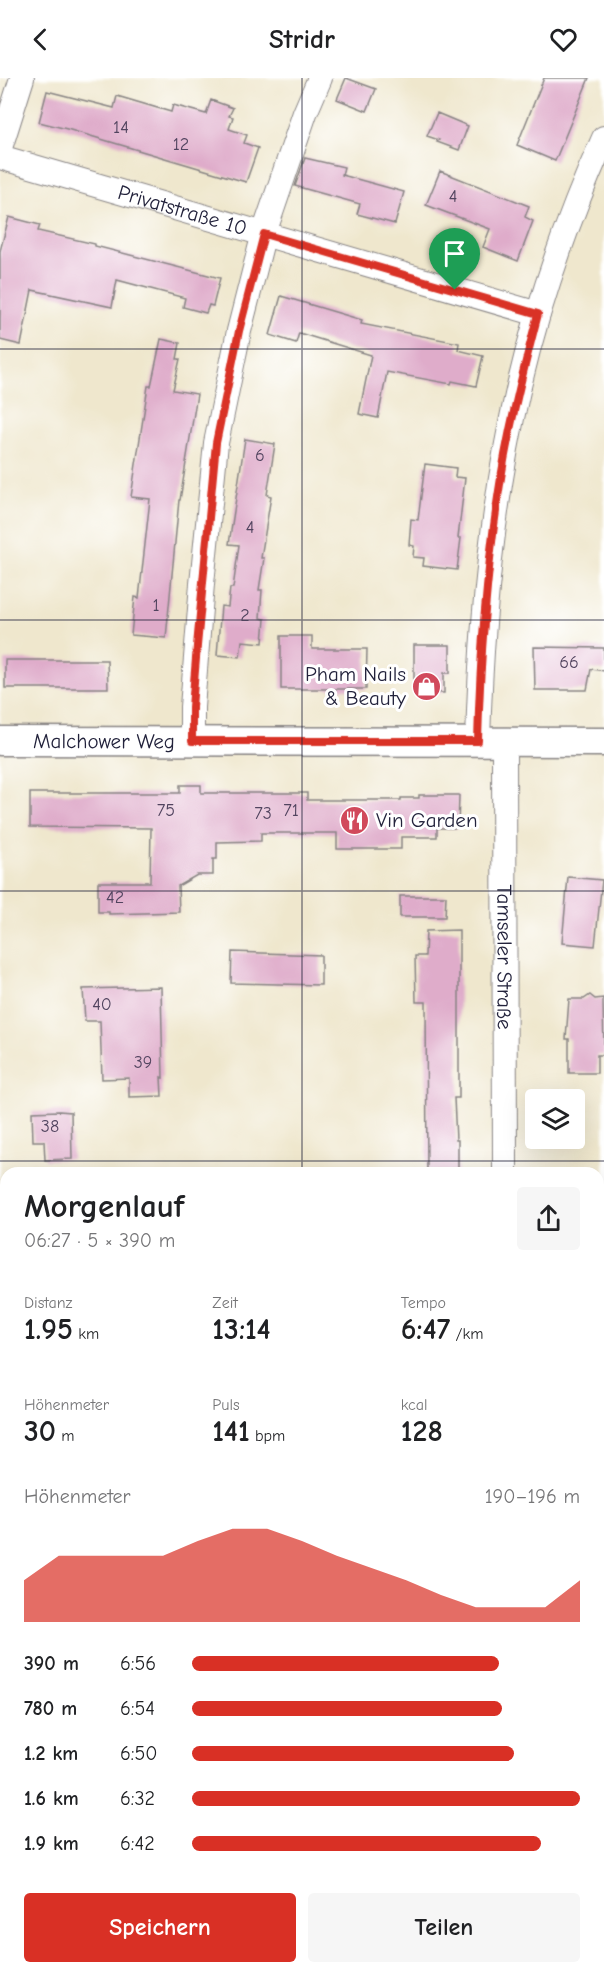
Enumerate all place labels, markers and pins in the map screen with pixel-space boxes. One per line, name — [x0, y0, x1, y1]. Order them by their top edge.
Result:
pin — [429, 228, 480, 290]
place label: Pham Nails & Beauty — [305, 662, 407, 710]
shop icon: Pham Nails & Beauty — [411, 670, 443, 702]
restaurant icon: Vin Garden — [339, 804, 371, 836]
place label: Vin Garden — [376, 808, 478, 832]

